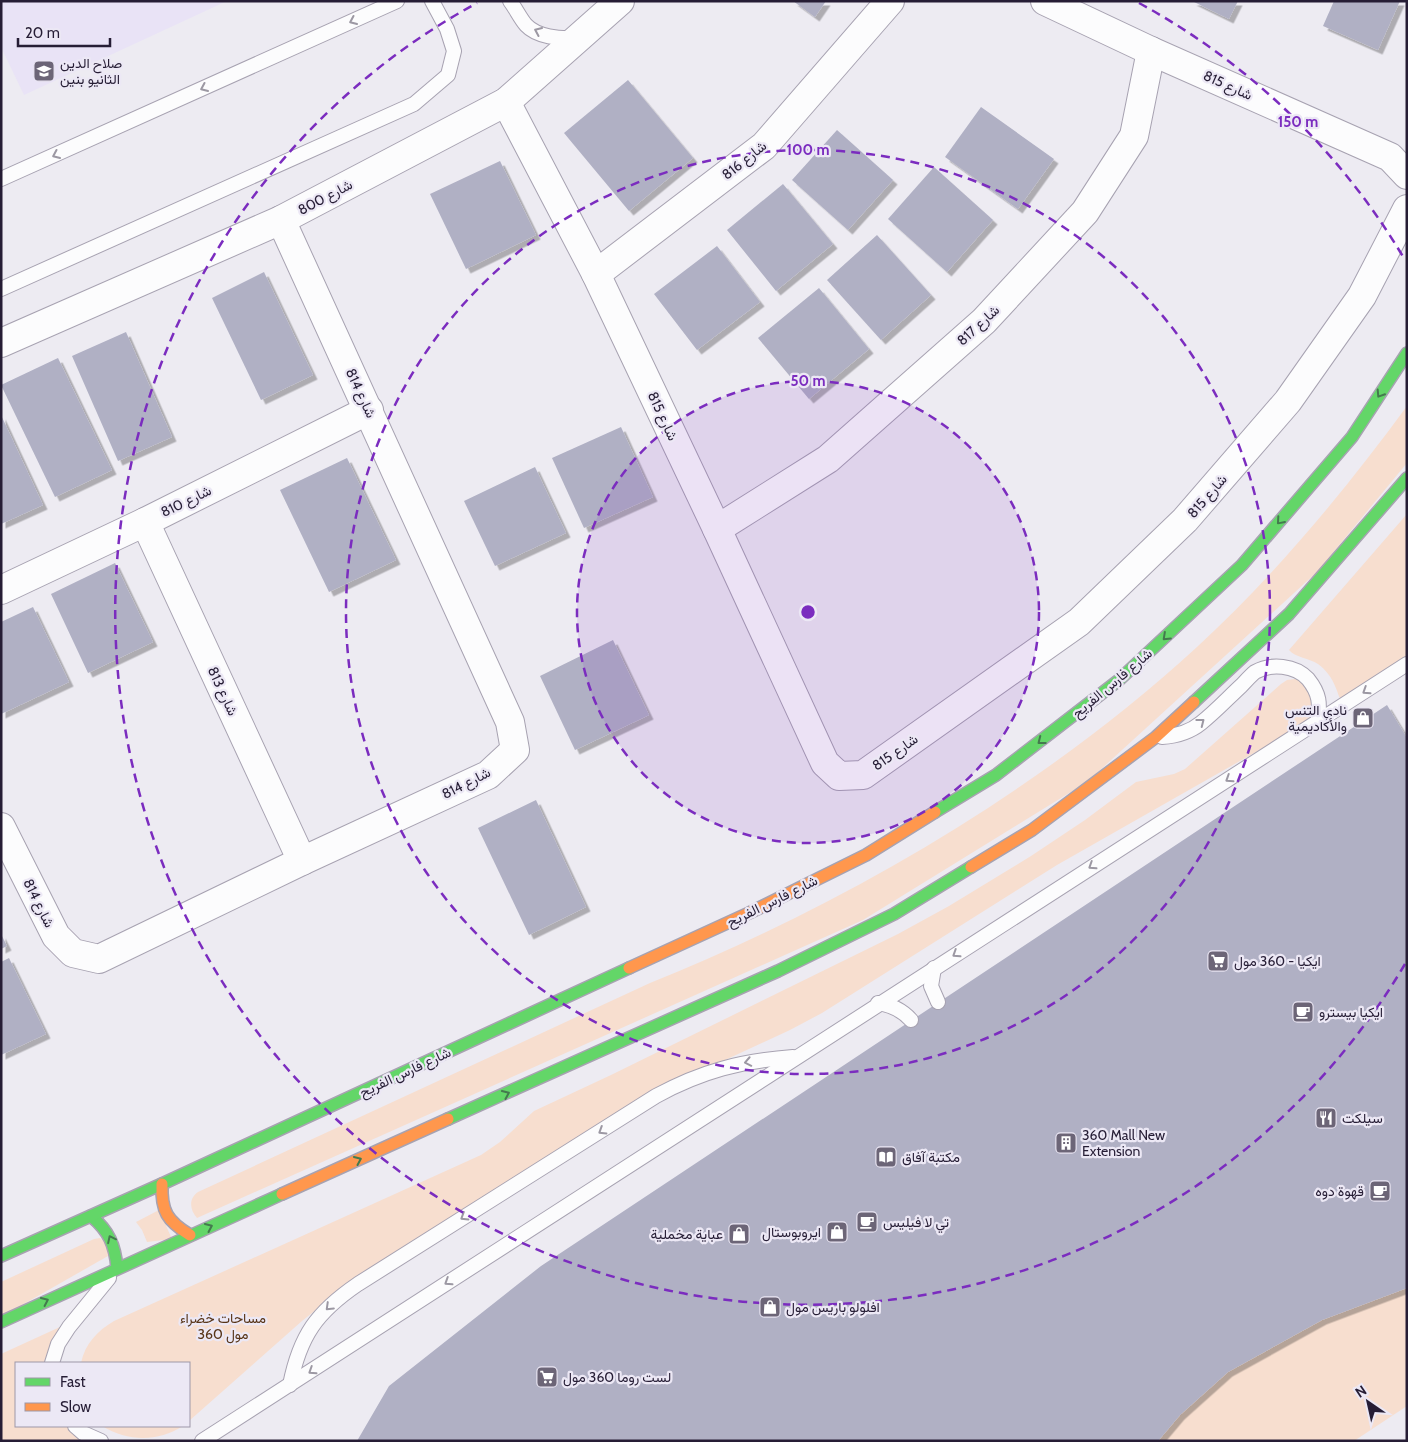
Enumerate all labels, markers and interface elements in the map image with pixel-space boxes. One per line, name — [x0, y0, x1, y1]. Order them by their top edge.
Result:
scale bar — [18, 15, 110, 47]
one-way arrow — [349, 15, 358, 25]
text: 20 m — [25, 24, 60, 42]
one-way arrow — [534, 27, 543, 38]
place label: صلاح الدين الثانيو بنين — [60, 54, 123, 88]
school or university icon: صلاح الدين الثانيو بنين — [32, 59, 56, 83]
street label: شارع 815 — [1200, 66, 1255, 106]
one-way arrow — [200, 82, 209, 92]
text: 150 m — [1278, 113, 1318, 131]
street label: شارع 816 — [718, 137, 771, 185]
text: 100 m — [786, 141, 830, 159]
one-way arrow — [52, 148, 61, 159]
street label: شارع 800 — [295, 175, 356, 221]
street label: شارع 817 — [953, 301, 1004, 351]
street label: شارع 814 — [340, 365, 380, 421]
text: 50 m — [790, 372, 826, 390]
one-way arrow — [1377, 388, 1386, 398]
street label: شارع 815 — [642, 389, 682, 444]
street label: شارع 815 — [1183, 470, 1232, 523]
street label: شارع 810 — [158, 481, 215, 523]
one-way arrow — [1276, 516, 1285, 525]
centre of rings — [799, 603, 817, 621]
one-way arrow — [1162, 631, 1171, 640]
street label: شارع فارس الفريح — [1068, 644, 1157, 723]
street label: شارع 813 — [202, 664, 242, 719]
one-way arrow — [1362, 684, 1371, 694]
place label: نادي التنس والأكاديمية — [1285, 701, 1347, 735]
shop icon: نادي التنس والأكاديمية — [1351, 706, 1375, 730]
one-way arrow — [1195, 719, 1204, 727]
street label: شارع 815 — [869, 730, 923, 776]
one-way arrow — [1038, 735, 1047, 743]
street label: شارع 814 — [439, 763, 494, 805]
one-way arrow — [1226, 772, 1235, 782]
one-way arrow — [1089, 860, 1098, 870]
street label: شارع فارس الفريح — [723, 871, 821, 933]
street label: شارع 814 — [18, 875, 59, 931]
one-way arrow — [952, 948, 961, 957]
supermarket icon: ايكيا - 360 مول — [1206, 949, 1230, 973]
place label: ايكيا - 360 مول — [1234, 952, 1321, 971]
cafe icon: ايكيا بيسترو — [1291, 1000, 1315, 1024]
place label: ايكيا بيسترو — [1319, 1003, 1383, 1021]
street label: شارع فارس الفريح — [356, 1043, 455, 1103]
one-way arrow — [743, 1056, 752, 1067]
one-way arrow — [501, 1089, 510, 1100]
restaurant icon: سيلكت — [1314, 1106, 1338, 1130]
place label: سيلكت — [1342, 1109, 1383, 1127]
one-way arrow — [598, 1124, 607, 1134]
place label: 360 Mall New Extension — [1082, 1126, 1165, 1160]
building icon: 360 Mall New Extension — [1054, 1131, 1078, 1155]
library icon: مكتبة آفاق — [874, 1145, 898, 1169]
place label: مكتبة آفاق — [902, 1148, 960, 1166]
one-way arrow — [352, 1157, 361, 1167]
cafe icon: قهوة دوه — [1368, 1179, 1392, 1203]
place label: قهوة دوه — [1315, 1182, 1364, 1200]
cafe icon: تي لا فيليس — [855, 1210, 879, 1234]
one-way arrow — [461, 1211, 470, 1221]
place label: تي لا فيليس — [883, 1213, 949, 1234]
shop icon: ايروبوستال — [825, 1220, 849, 1244]
one-way arrow — [204, 1222, 213, 1233]
shop icon: عباية مخملية — [727, 1222, 751, 1246]
place label: ايروبوستال — [762, 1223, 821, 1242]
place label: عباية مخملية — [651, 1225, 723, 1243]
one-way arrow — [107, 1235, 117, 1244]
one-way arrow — [445, 1276, 454, 1286]
shop icon: افلولو باريس مول — [758, 1295, 782, 1319]
one-way arrow — [40, 1298, 49, 1308]
place label: افلولو باريس مول — [786, 1298, 880, 1317]
one-way arrow — [326, 1301, 335, 1310]
park label: مساحات خضراء 360 مول — [180, 1309, 266, 1344]
legend — [15, 1362, 190, 1427]
one-way arrow — [308, 1364, 317, 1374]
supermarket icon: لست روما 360 مول — [535, 1365, 559, 1389]
place label: لست روما 360 مول — [563, 1368, 671, 1387]
text: Fast — [60, 1373, 85, 1391]
north arrow — [1343, 1377, 1393, 1427]
text: N — [1352, 1381, 1370, 1401]
text: Slow — [60, 1398, 91, 1416]

